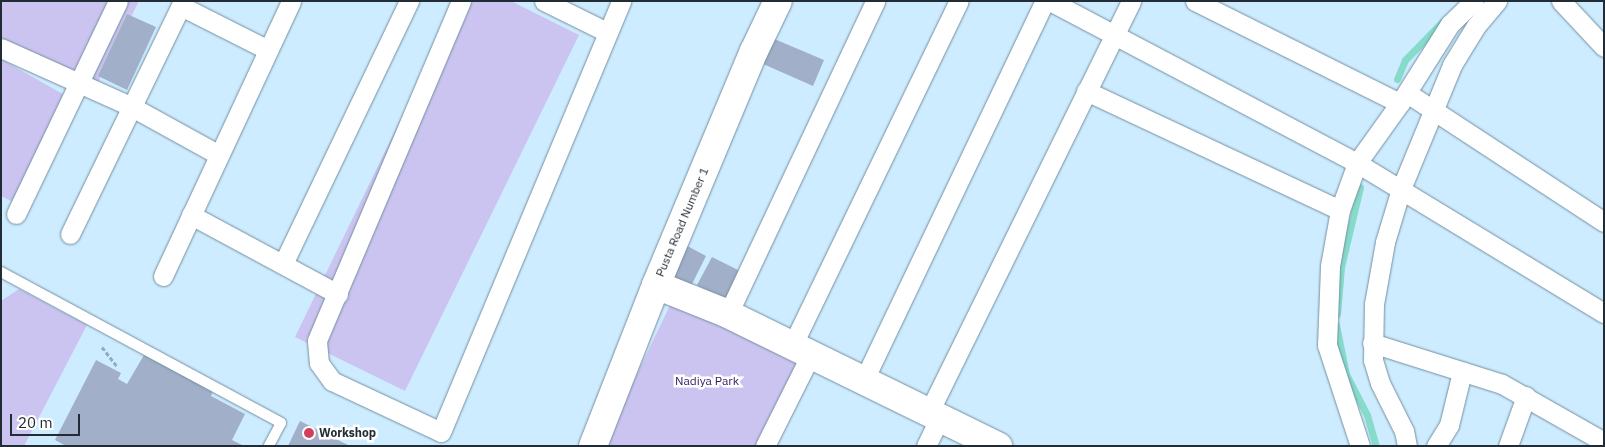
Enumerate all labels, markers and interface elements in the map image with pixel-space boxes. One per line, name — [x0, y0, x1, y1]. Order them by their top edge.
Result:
street label: Pusta Road Number 1 — [652, 165, 712, 279]
park label: Nadiya Park — [675, 374, 739, 388]
scale bar — [12, 404, 82, 436]
text: 20 m — [18, 413, 53, 432]
place label: Workshop — [319, 426, 376, 440]
marker: Workshop — [303, 427, 315, 439]

